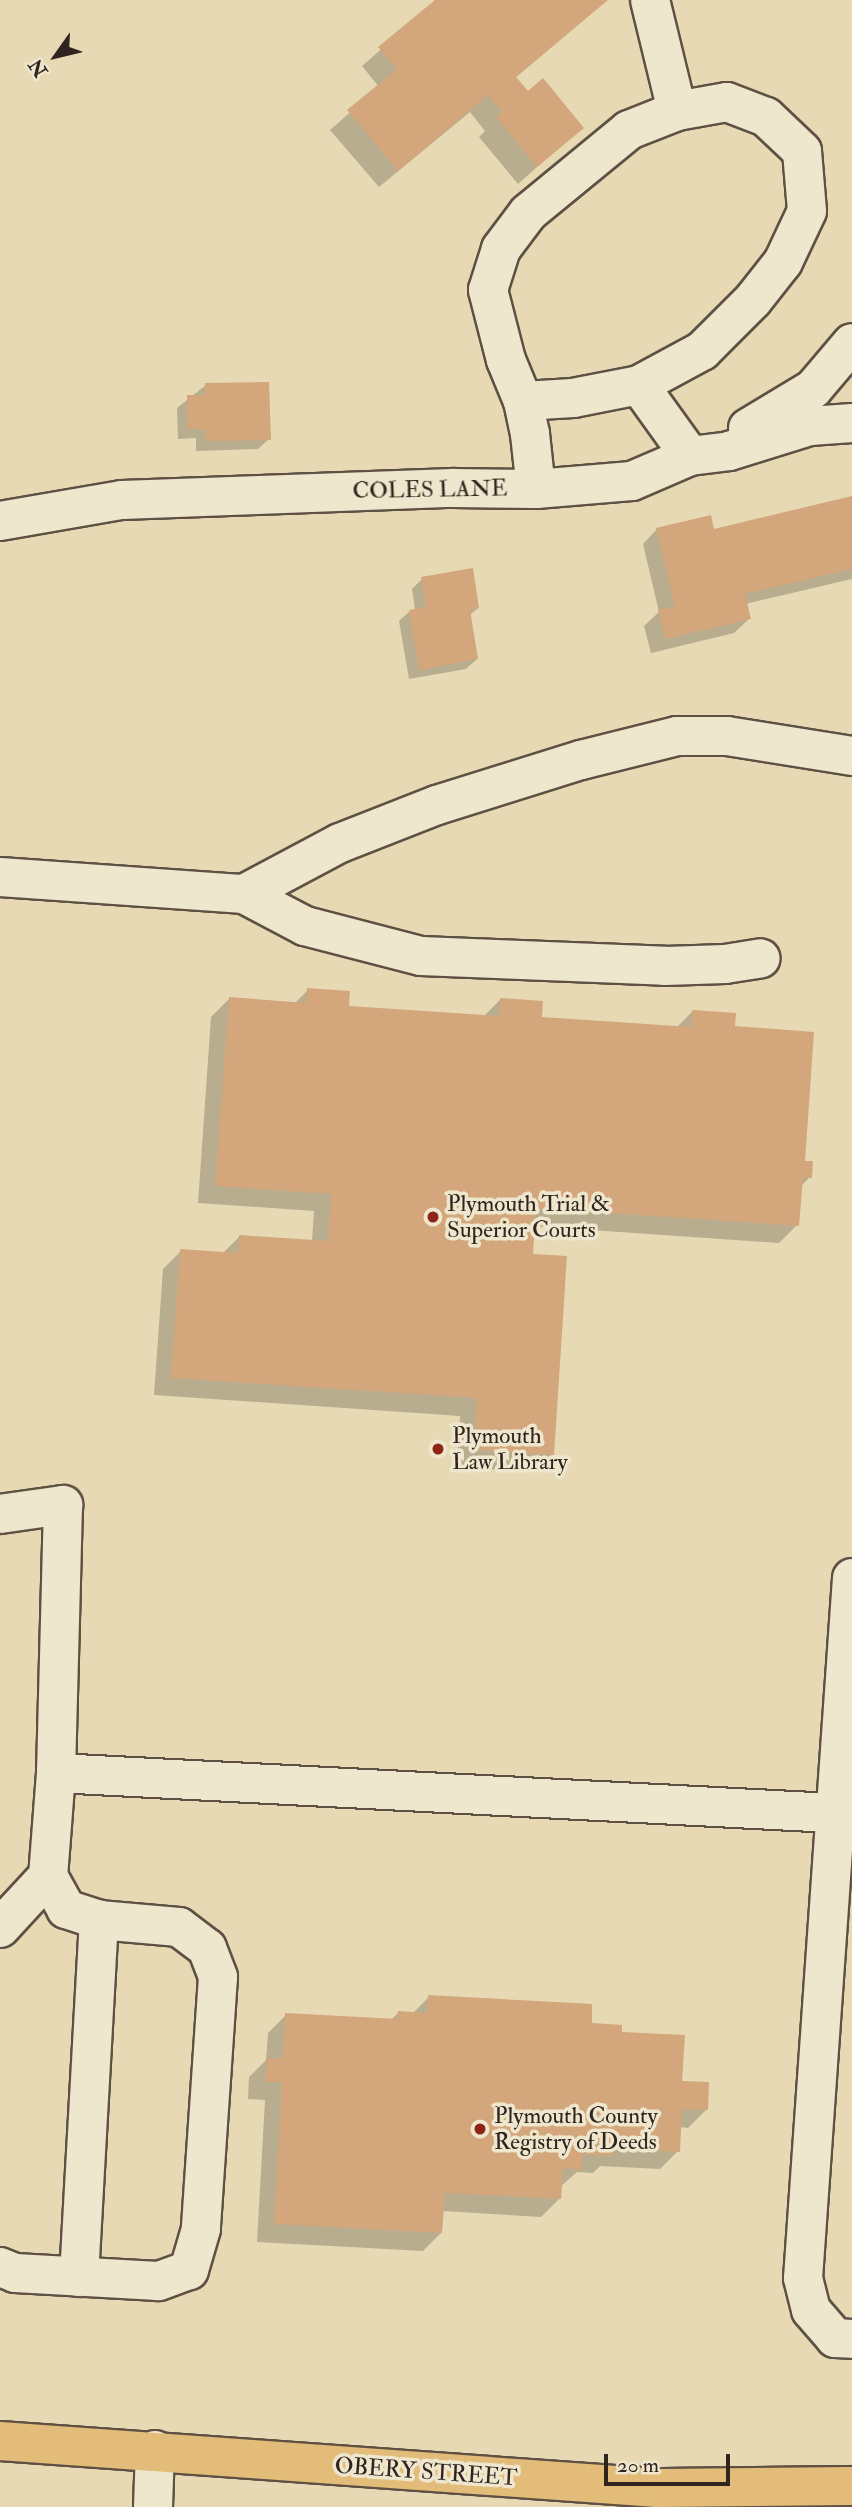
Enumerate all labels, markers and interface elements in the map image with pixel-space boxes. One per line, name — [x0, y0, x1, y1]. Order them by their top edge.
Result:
north arrow — [21, 21, 91, 91]
text: N — [24, 54, 53, 82]
street label: COLES LANE — [352, 475, 508, 505]
place label: Plymouth Trial & Superior Courts — [447, 1190, 610, 1244]
marker: Plymouth Trial & Superior Courts — [425, 1209, 441, 1225]
place label: Plymouth Law Library — [452, 1422, 568, 1476]
marker: Plymouth Law Library — [430, 1441, 446, 1457]
place label: Plymouth County Registry of Deeds — [494, 2102, 658, 2156]
marker: Plymouth County Registry of Deeds — [472, 2121, 488, 2137]
scale bar — [607, 2440, 733, 2484]
street label: OBERY STREET — [334, 2452, 518, 2492]
text: 20 m — [617, 2452, 659, 2479]

